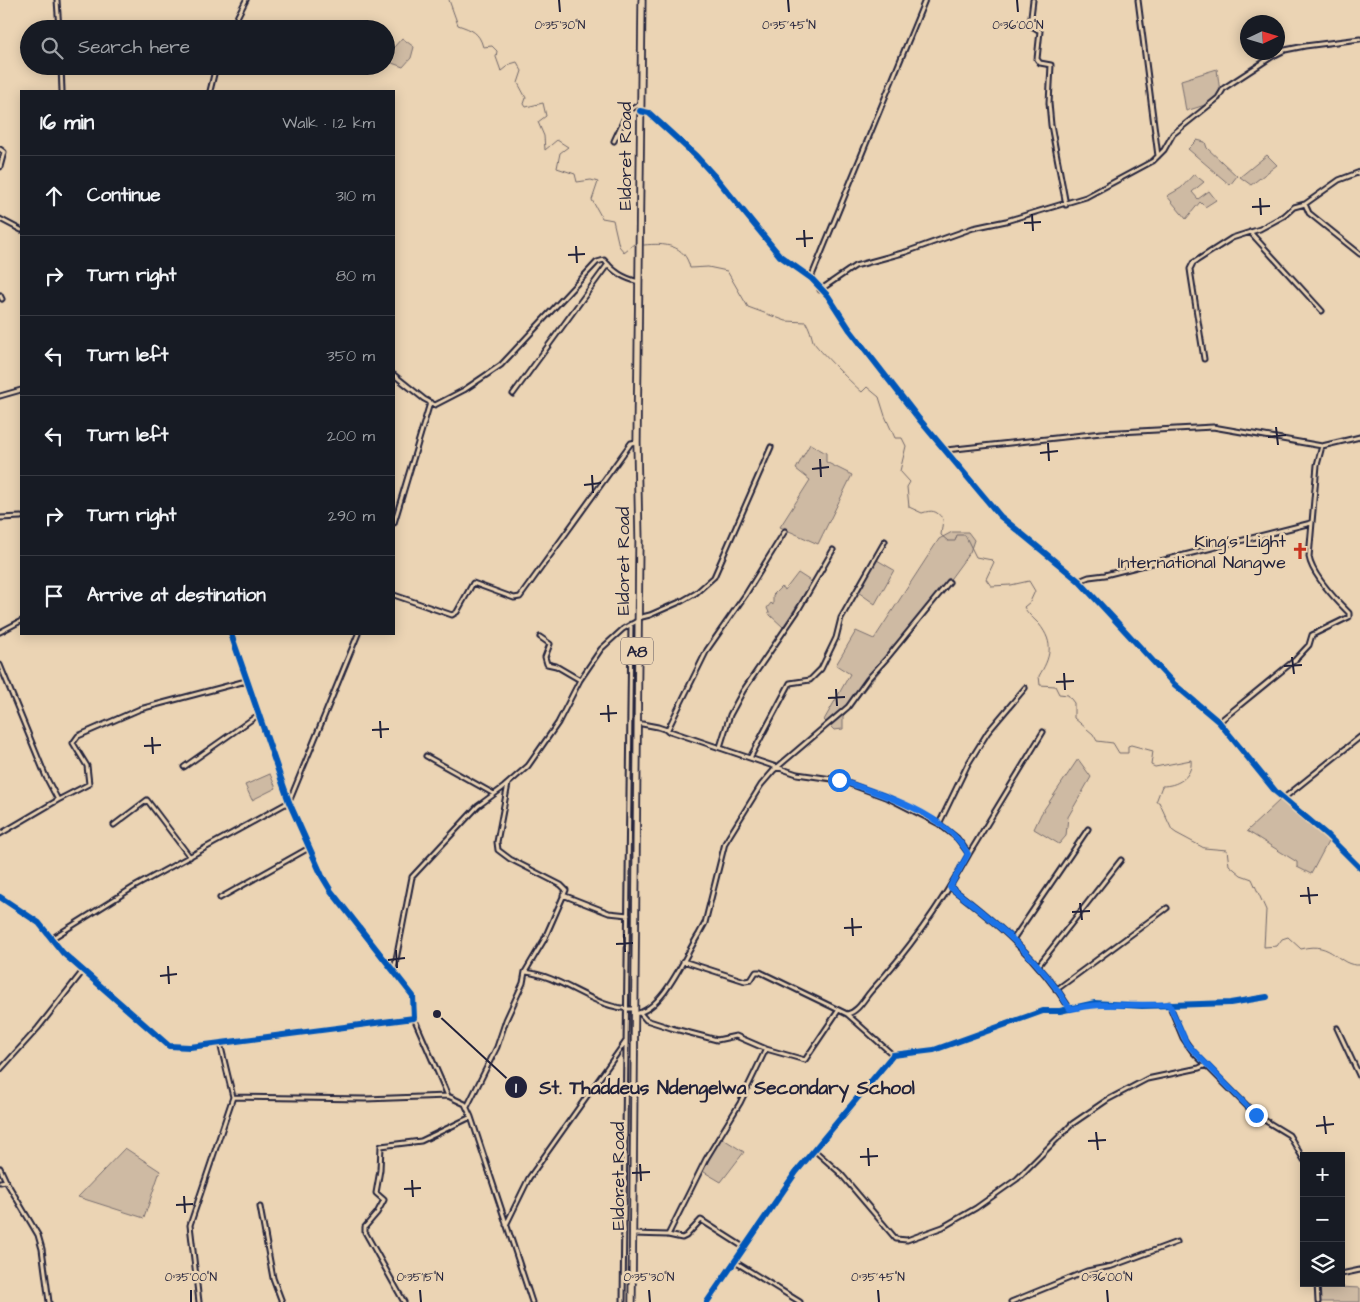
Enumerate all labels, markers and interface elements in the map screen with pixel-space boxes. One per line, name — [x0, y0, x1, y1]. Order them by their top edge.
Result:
north arrow — [1240, 15, 1285, 60]
text: 0°35'30"N — [535, 17, 586, 34]
text: 0°35'45"N — [762, 17, 816, 34]
text: 0°36'00"N — [992, 17, 1044, 34]
search box — [20, 20, 395, 75]
icon: search — [38, 34, 66, 62]
text: Search here — [78, 34, 190, 61]
street label: Eldoret Road — [613, 102, 638, 210]
text: 16 min — [40, 108, 94, 137]
text: Walk · 1.2 km — [282, 112, 375, 134]
icon: ahead — [40, 182, 68, 210]
text: Continue — [87, 182, 161, 209]
text: 310 m — [336, 185, 375, 207]
icon: right — [40, 262, 68, 290]
text: Turn right — [87, 262, 176, 289]
text: 80 m — [336, 265, 375, 287]
icon: left — [40, 342, 68, 370]
text: Turn left — [87, 342, 168, 369]
text: 350 m — [327, 345, 375, 367]
icon: left — [40, 422, 68, 450]
text: Turn left — [87, 422, 168, 449]
text: 200 m — [327, 425, 375, 447]
icon: right — [40, 502, 68, 530]
text: Turn right — [87, 502, 176, 529]
text: 290 m — [328, 505, 375, 527]
street label: Eldoret Road — [611, 507, 636, 615]
place label: King's Light International Nangwe — [1118, 529, 1287, 576]
church icon: King's Light International Nangwe — [1290, 541, 1310, 561]
icon: arrive — [40, 582, 68, 610]
text: Arrive at destination — [87, 582, 266, 609]
road number: A8 — [621, 637, 653, 664]
route start — [828, 769, 851, 792]
callout: St. Thaddeus Ndengelwa Secondary School — [504, 1070, 924, 1104]
text: St. Thaddeus Ndengelwa Secondary School — [538, 1075, 915, 1103]
text: 1 — [515, 1078, 517, 1099]
route end — [1245, 1104, 1268, 1127]
street label: Eldoret Road — [606, 1122, 631, 1230]
map controls — [1300, 1152, 1345, 1287]
button: + — [1300, 1152, 1345, 1197]
button: − — [1300, 1197, 1345, 1242]
button: layers — [1300, 1242, 1345, 1287]
text: 0°35'00"N — [165, 1269, 218, 1286]
text: 0°35'15"N — [396, 1269, 444, 1286]
text: 0°35'30"N — [624, 1269, 675, 1286]
text: 0°35'45"N — [851, 1269, 905, 1286]
text: 0°36'00"N — [1081, 1269, 1133, 1286]

